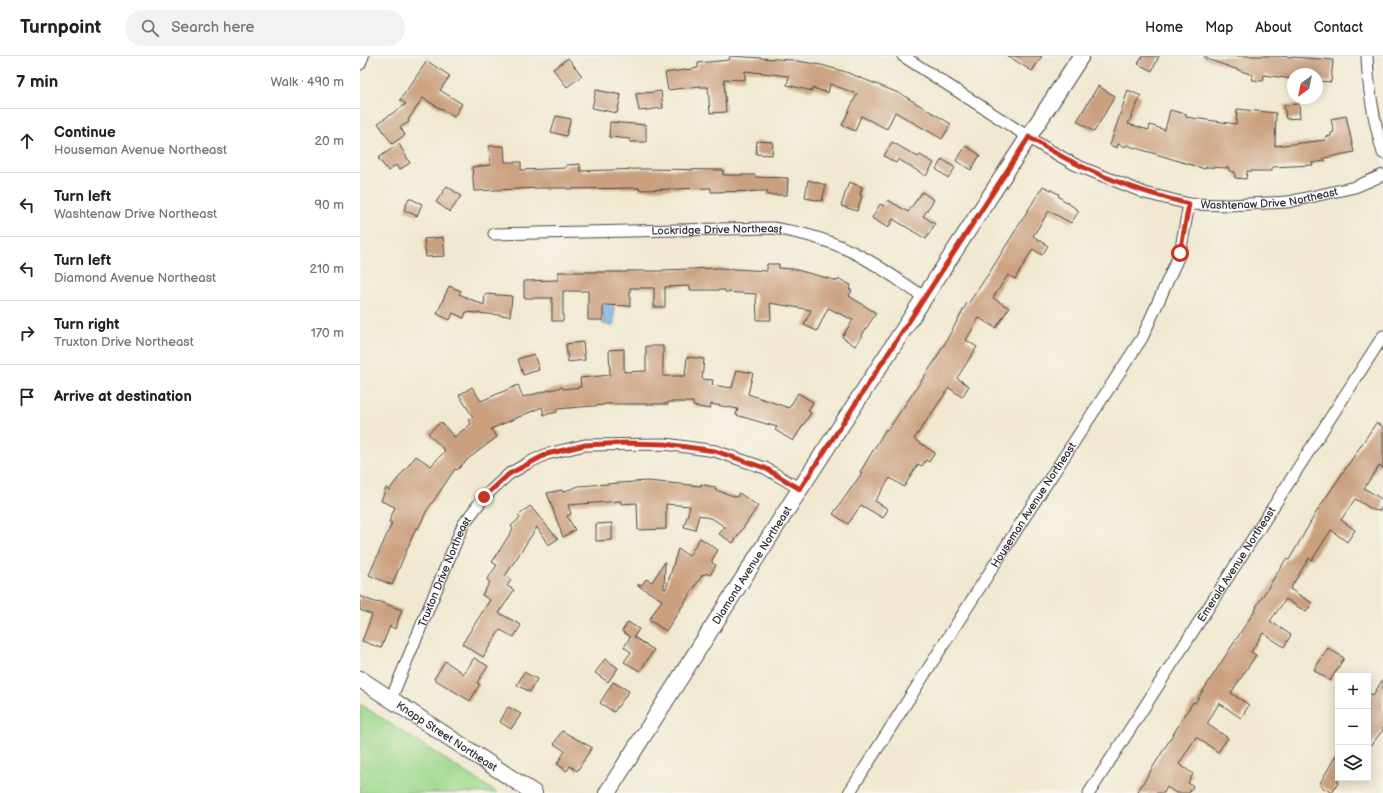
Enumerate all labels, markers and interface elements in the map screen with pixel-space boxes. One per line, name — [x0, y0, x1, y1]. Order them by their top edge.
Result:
search box — [125, 10, 405, 46]
text: Turnpoint — [20, 16, 101, 39]
icon: search — [139, 17, 161, 39]
text: Search here — [171, 18, 254, 37]
text: Home — [1145, 19, 1183, 36]
text: Map — [1205, 19, 1233, 36]
text: About — [1255, 19, 1292, 36]
text: Contact — [1314, 19, 1363, 36]
north arrow — [1287, 68, 1323, 104]
text: 7 min — [16, 72, 58, 92]
text: Walk · 490 m — [270, 74, 344, 90]
text: Continue — [54, 123, 116, 142]
icon: ahead — [16, 130, 38, 152]
text: 20 m — [314, 133, 344, 149]
text: Houseman Avenue Northeast — [54, 142, 227, 158]
street label: Washtenaw Drive Northeast — [1200, 185, 1340, 212]
text: Turn left — [54, 187, 111, 206]
icon: left — [16, 194, 38, 216]
text: 90 m — [315, 197, 344, 213]
text: Washtenaw Drive Northeast — [54, 206, 217, 222]
street label: Lockridge Drive Northeast — [651, 222, 784, 238]
route start — [1171, 244, 1189, 262]
text: Turn left — [54, 251, 111, 270]
icon: left — [16, 258, 38, 280]
text: 210 m — [310, 261, 344, 277]
text: Diamond Avenue Northeast — [54, 270, 216, 286]
text: Turn right — [54, 315, 119, 334]
icon: right — [16, 322, 38, 344]
text: 170 m — [311, 325, 344, 341]
text: Truxton Drive Northeast — [54, 334, 194, 350]
icon: arrive — [16, 386, 38, 408]
text: Arrive at destination — [54, 387, 192, 406]
street label: Houseman Avenue Northeast — [988, 440, 1079, 570]
route end — [475, 488, 493, 506]
street label: Diamond Avenue Northeast — [710, 503, 795, 627]
street label: Emerald Avenue Northeast — [1195, 504, 1279, 624]
street label: Truxton Drive Northeast — [416, 514, 474, 629]
map controls — [1335, 673, 1371, 781]
button: + — [1335, 673, 1371, 709]
street label: Knapp Street Northeast — [394, 699, 500, 775]
button: − — [1335, 709, 1371, 745]
button: layers — [1335, 745, 1371, 781]

